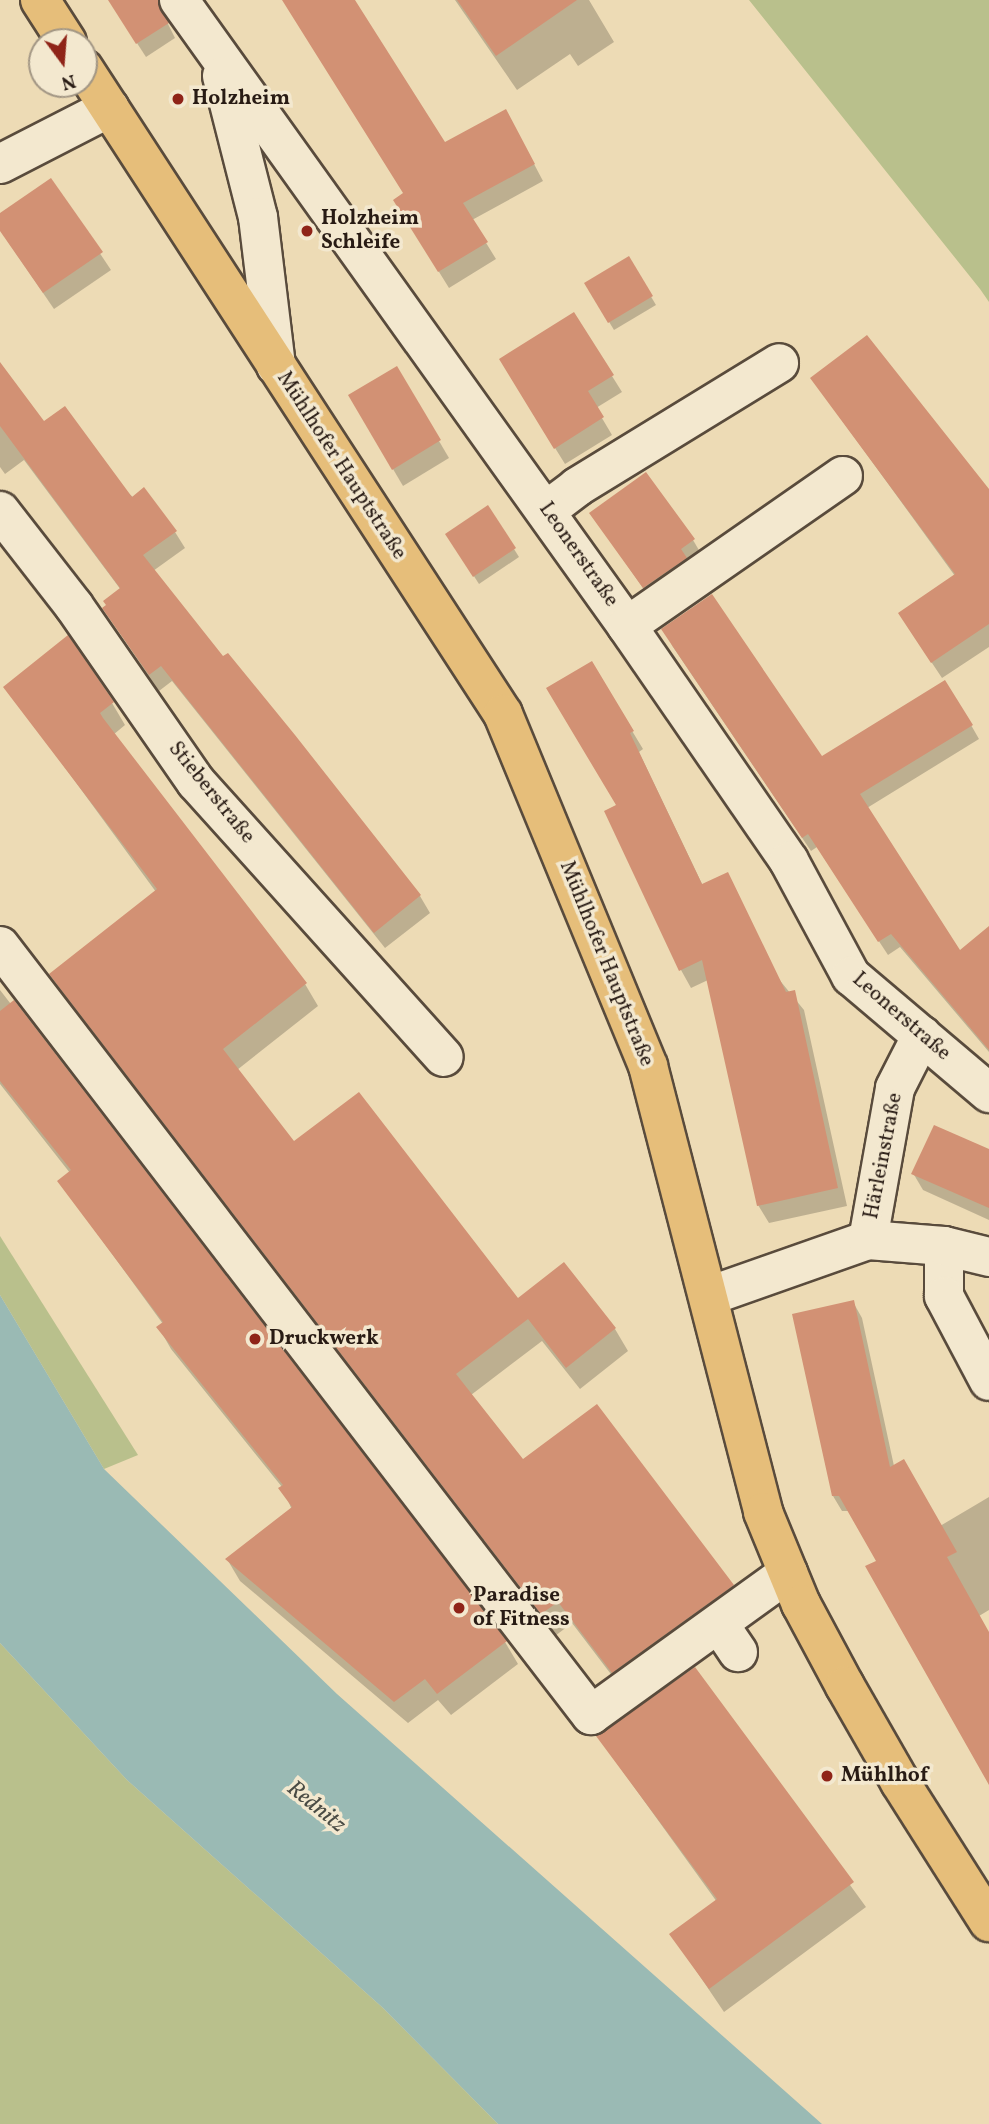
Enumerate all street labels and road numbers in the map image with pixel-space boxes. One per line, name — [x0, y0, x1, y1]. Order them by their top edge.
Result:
street label: Mühlhofer Hauptstraße — [271, 367, 411, 565]
street label: Leonerstraße — [533, 498, 623, 612]
street label: Stieberstraße — [162, 737, 260, 849]
street label: Mühlhofer Hauptstraße — [553, 858, 659, 1070]
street label: Leonerstraße — [847, 967, 955, 1067]
street label: Härleinstraße — [859, 1091, 909, 1221]

